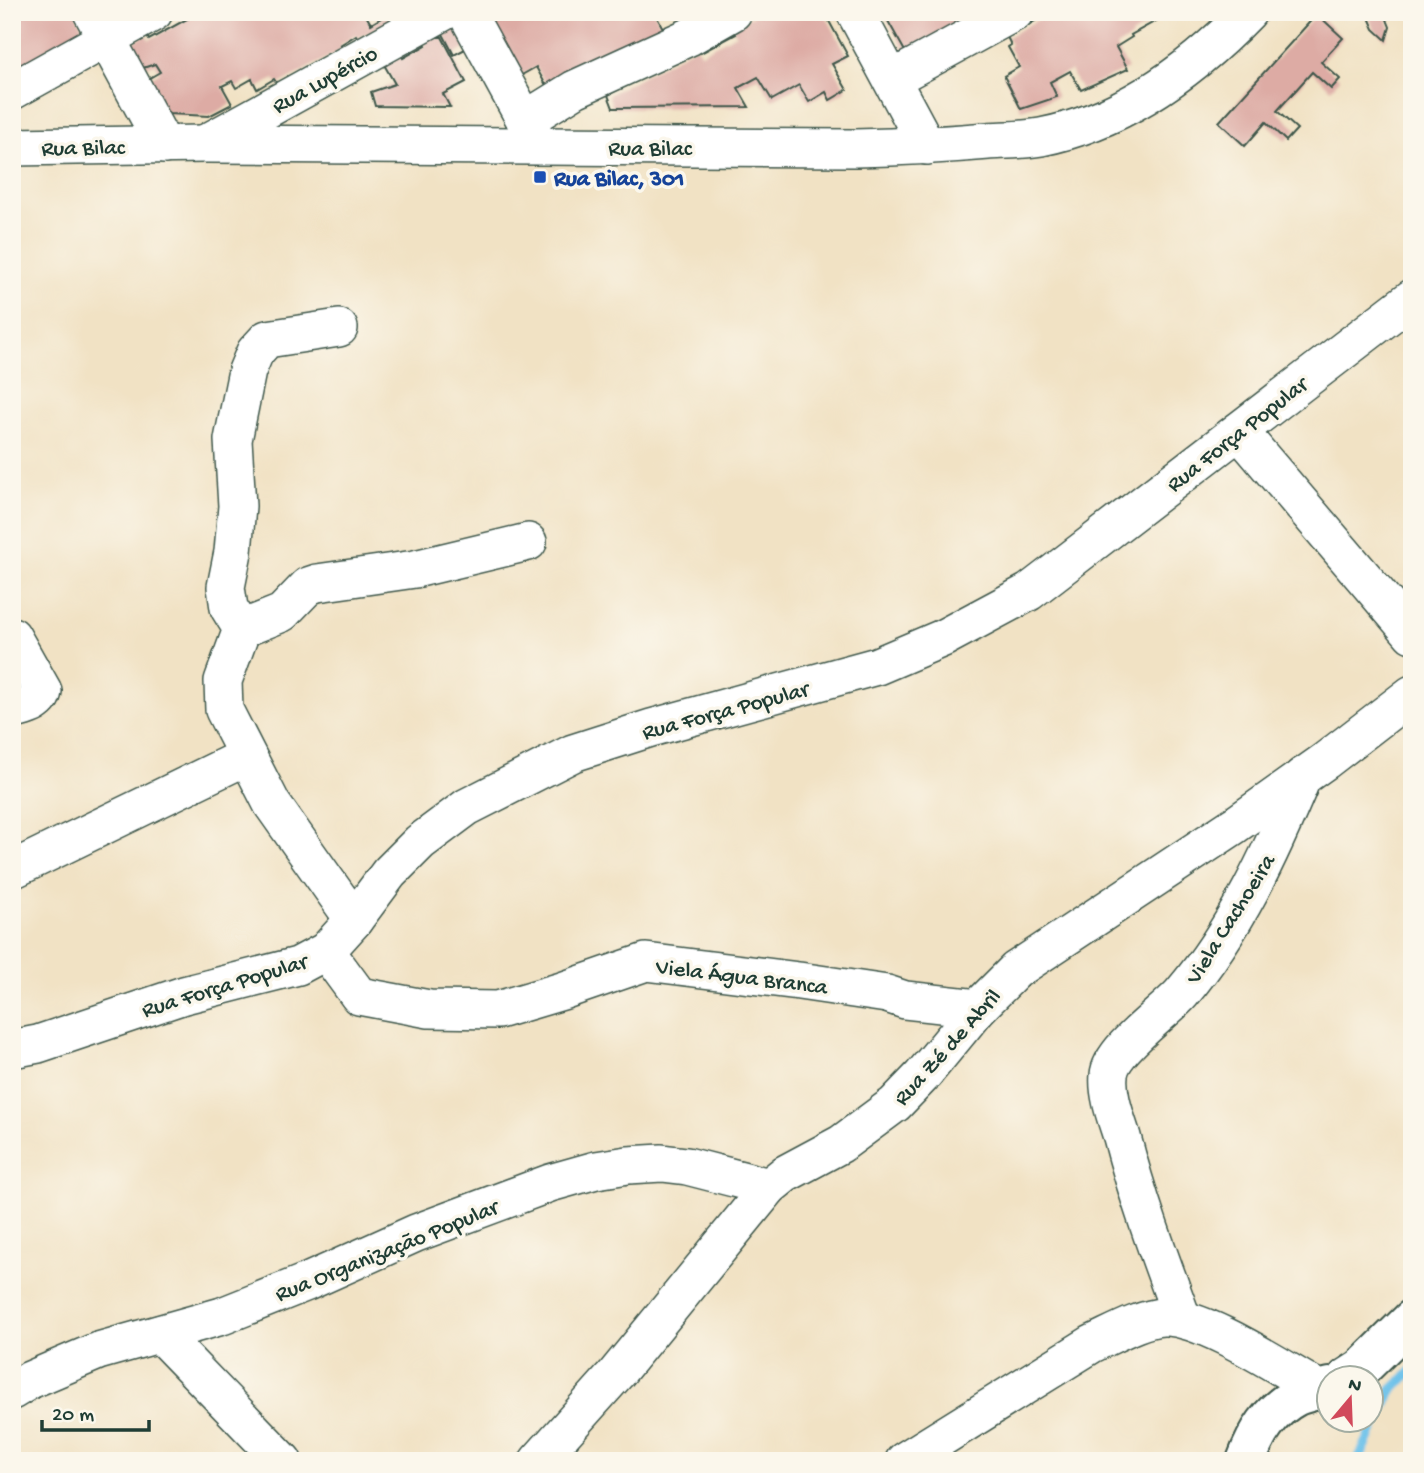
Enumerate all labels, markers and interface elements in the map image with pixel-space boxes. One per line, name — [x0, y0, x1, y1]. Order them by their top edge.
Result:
street label: Rua Lupércio — [268, 41, 383, 121]
street label: Rua Bilac — [41, 135, 126, 164]
street label: Rua Bilac — [608, 137, 693, 164]
place label: Rua Bilac, 301 — [553, 167, 684, 194]
marker: Rua Bilac, 301 — [532, 169, 548, 185]
street label: Rua Força Popular — [1162, 371, 1316, 499]
street label: Rua Força Popular — [640, 677, 814, 748]
street label: Viela Cachoeira — [1181, 849, 1283, 991]
street label: Rua Força Popular — [139, 949, 313, 1025]
street label: Viela Água Branca — [653, 953, 830, 1003]
street label: Rua Zé de Abril — [889, 984, 1008, 1112]
street label: Rua Organização Popular — [272, 1194, 505, 1309]
north arrow — [1316, 1364, 1386, 1434]
text: N — [1345, 1373, 1364, 1399]
scale bar — [42, 1389, 149, 1433]
text: 20 m — [52, 1404, 94, 1429]

